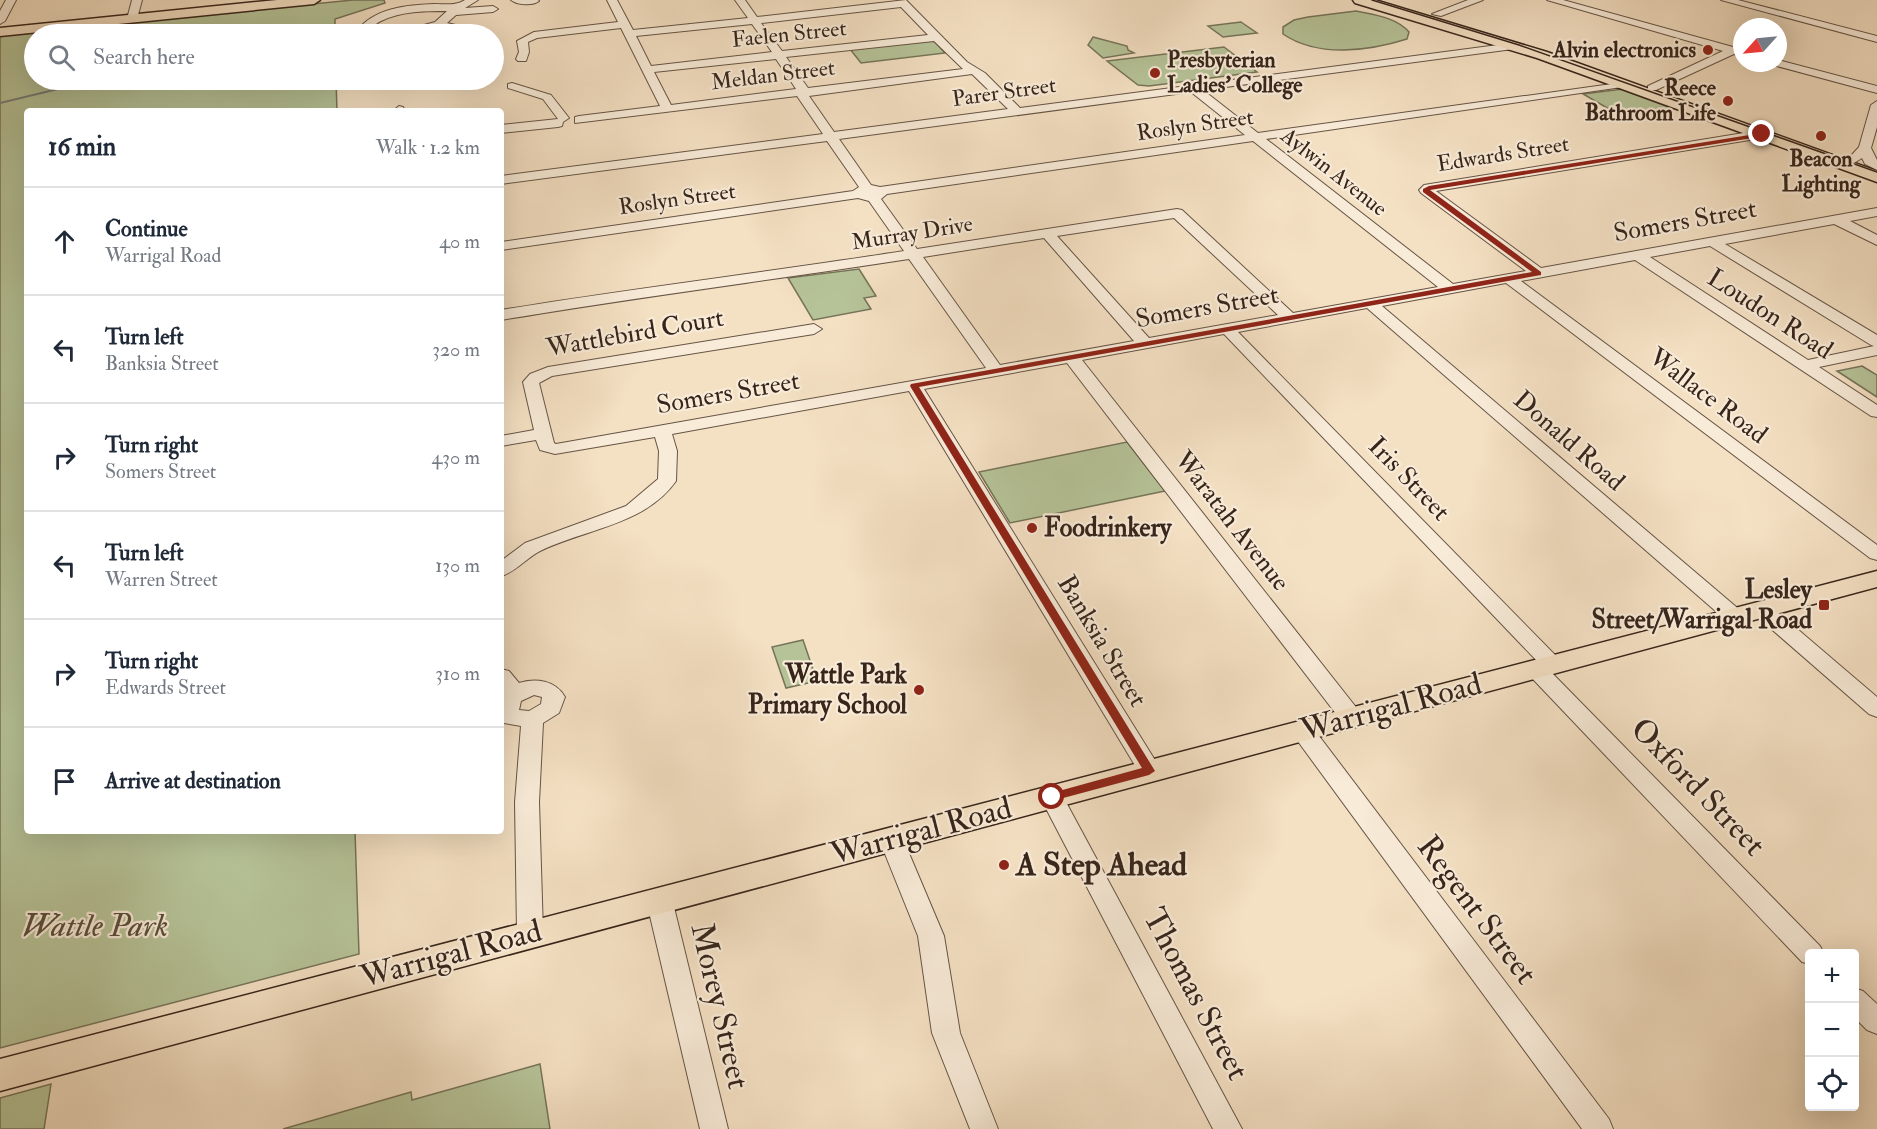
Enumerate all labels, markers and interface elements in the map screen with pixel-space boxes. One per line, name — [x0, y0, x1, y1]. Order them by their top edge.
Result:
street label: Faelen Street — [730, 14, 848, 54]
north arrow — [1733, 18, 1787, 72]
search box — [24, 24, 504, 90]
place label: Alvin electronics — [1552, 36, 1696, 64]
icon: search — [45, 41, 78, 74]
text: Search here — [93, 43, 195, 71]
marker: Alvin electronics — [1701, 43, 1715, 57]
place label: Presbyterian Ladies' College — [1167, 46, 1303, 100]
street label: Meldan Street — [709, 54, 837, 96]
marker: Presbyterian Ladies' College — [1148, 66, 1162, 80]
street label: Parer Street — [950, 71, 1058, 113]
place label: Reece Bathroom Life — [1585, 74, 1717, 127]
marker: Reece Bathroom Life — [1721, 94, 1735, 108]
street label: Roslyn Street — [1135, 103, 1255, 147]
route end — [1748, 120, 1774, 146]
street label: Aylwin Avenue — [1274, 121, 1393, 222]
marker: Beacon Lighting — [1814, 129, 1828, 143]
street label: Edwards Street — [1435, 130, 1571, 178]
text: 16 min — [48, 131, 116, 163]
text: Walk · 1.2 km — [376, 135, 480, 160]
place label: Beacon Lighting — [1781, 145, 1862, 199]
street label: Roslyn Street — [617, 177, 737, 221]
street label: Somers Street — [1611, 193, 1759, 249]
street label: Murray Drive — [849, 210, 975, 256]
text: Continue — [105, 215, 188, 243]
icon: ahead — [48, 225, 81, 258]
text: 40 m — [439, 229, 480, 254]
text: Warrigal Road — [105, 243, 221, 268]
street label: Loudon Road — [1701, 262, 1839, 367]
street label: Somers Street — [1133, 279, 1281, 335]
street label: Wattlebird Court — [543, 302, 726, 365]
text: Turn left — [105, 323, 184, 351]
icon: left — [48, 333, 81, 366]
text: 320 m — [432, 337, 480, 362]
street label: Wallace Road — [1642, 340, 1774, 451]
text: Banksia Street — [105, 351, 219, 376]
street label: Somers Street — [654, 365, 802, 421]
street label: Donald Road — [1507, 384, 1631, 498]
street label: Iris Street — [1361, 430, 1457, 528]
text: Turn right — [105, 431, 198, 459]
icon: right — [48, 441, 81, 474]
street label: Waratah Avenue — [1167, 444, 1297, 597]
text: 430 m — [432, 445, 480, 470]
text: Somers Street — [105, 459, 216, 484]
place label: Foodrinkery — [1044, 512, 1173, 545]
marker: Foodrinkery — [1025, 521, 1039, 535]
text: Turn left — [105, 539, 184, 567]
icon: left — [48, 549, 81, 582]
text: 130 m — [435, 553, 480, 578]
text: Warren Street — [105, 567, 218, 592]
street label: Banksia Street — [1050, 569, 1154, 713]
place label: Lesley Street/Warrigal Road — [1591, 574, 1814, 637]
marker: Lesley Street/Warrigal Road — [1817, 598, 1831, 612]
text: Turn right — [105, 647, 198, 675]
icon: right — [48, 657, 81, 690]
place label: Wattle Park Primary School — [748, 659, 908, 722]
text: 310 m — [435, 661, 480, 686]
street label: Warrigal Road — [1295, 664, 1486, 751]
text: Edwards Street — [105, 675, 226, 700]
marker: Wattle Park Primary School — [912, 683, 926, 697]
street label: Oxford Street — [1622, 709, 1774, 865]
icon: arrive — [48, 765, 81, 798]
text: Arrive at destination — [105, 767, 281, 795]
route start — [1038, 783, 1064, 809]
street label: Warrigal Road — [825, 788, 1016, 875]
street label: Regent Street — [1408, 828, 1546, 992]
place label: A Step Ahead — [1014, 845, 1187, 885]
marker: A Step Ahead — [997, 858, 1011, 872]
street label: Thomas Street — [1134, 901, 1258, 1087]
park label: Wattle Park — [22, 906, 168, 946]
street label: Warrigal Road — [355, 911, 546, 998]
street label: Morey Street — [682, 919, 758, 1093]
map controls — [1805, 949, 1859, 1111]
button: + — [1805, 949, 1859, 1003]
button: − — [1805, 1003, 1859, 1057]
button: locate — [1805, 1057, 1859, 1111]

